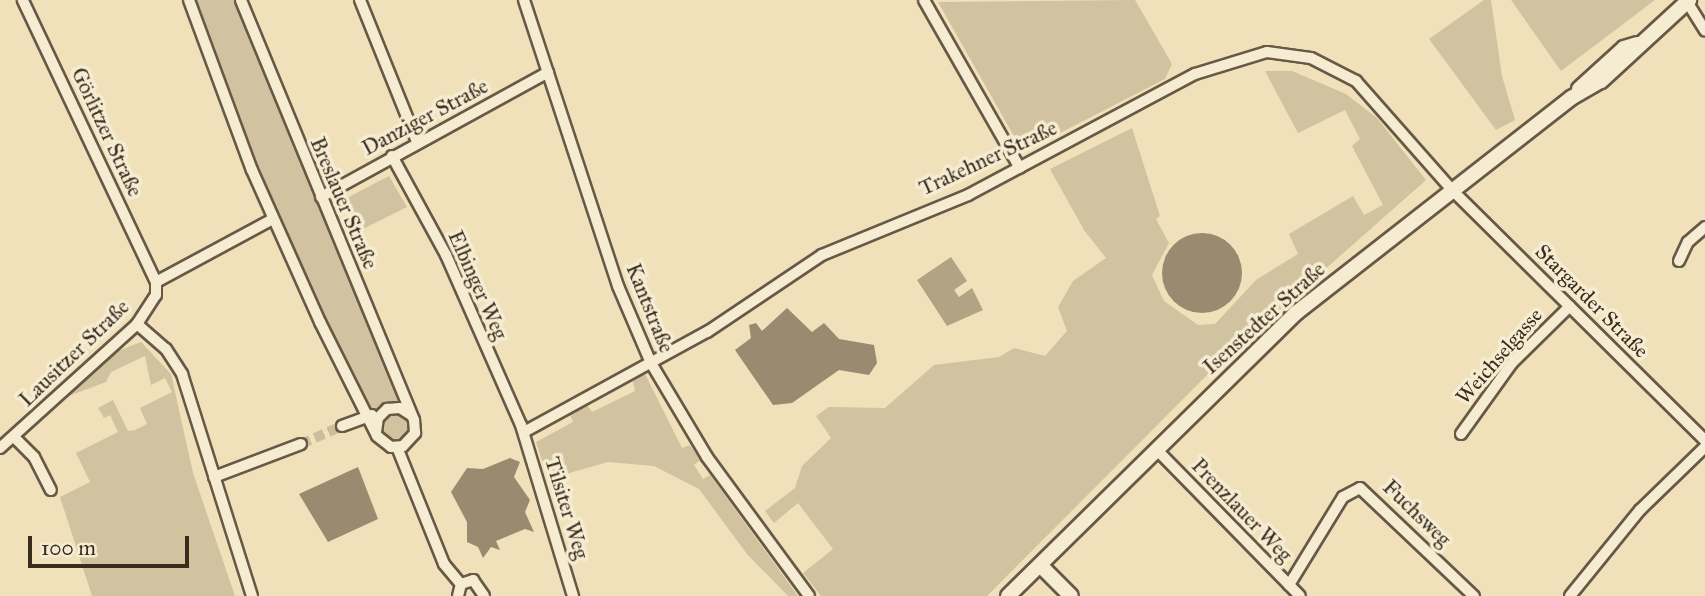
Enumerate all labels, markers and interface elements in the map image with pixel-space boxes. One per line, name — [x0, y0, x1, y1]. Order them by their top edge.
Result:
street label: Görlitzer Straße — [66, 64, 148, 200]
street label: Danziger Straße — [358, 73, 492, 161]
street label: Trakehner Straße — [915, 115, 1061, 201]
street label: Breslauer Straße — [305, 133, 383, 273]
street label: Elbinger Weg — [443, 227, 513, 343]
street label: Stargarder Straße — [1530, 239, 1654, 363]
street label: Isenstedter Straße — [1198, 257, 1330, 379]
street label: Kantstraße — [621, 260, 679, 356]
street label: Lausitzer Straße — [14, 294, 134, 412]
street label: Weichselgasse — [1450, 303, 1548, 409]
street label: Prenzlauer Weg — [1186, 453, 1298, 567]
street label: Tilsiter Weg — [540, 454, 594, 562]
street label: Fuchsweg — [1378, 474, 1456, 552]
scale bar — [32, 522, 192, 566]
text: 100 m — [41, 535, 96, 561]

